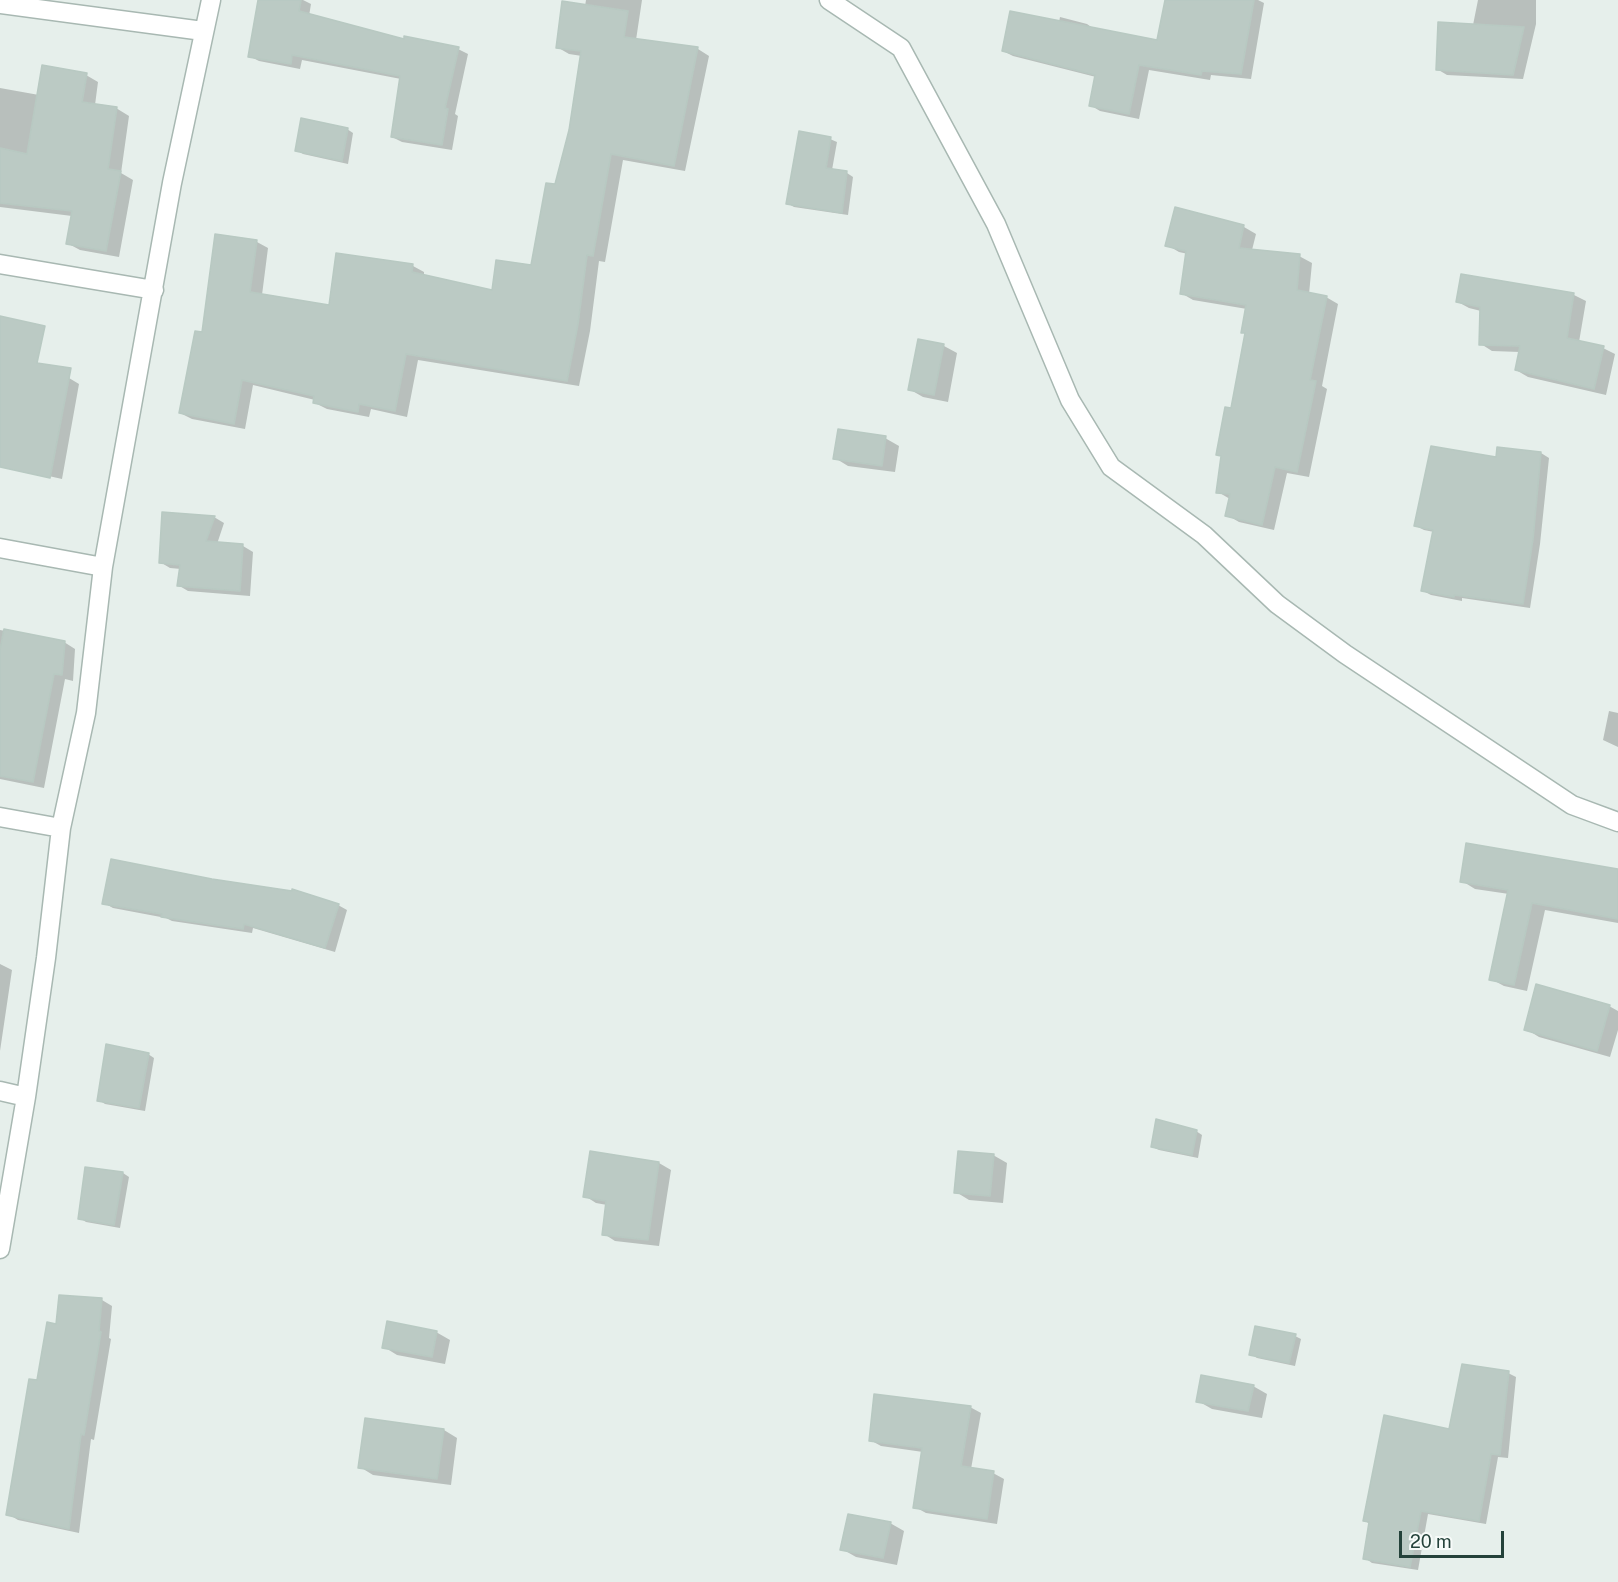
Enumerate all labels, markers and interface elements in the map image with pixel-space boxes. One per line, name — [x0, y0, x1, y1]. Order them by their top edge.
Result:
scale bar — [1402, 1519, 1507, 1557]
text: 20 m — [1410, 1531, 1452, 1552]

